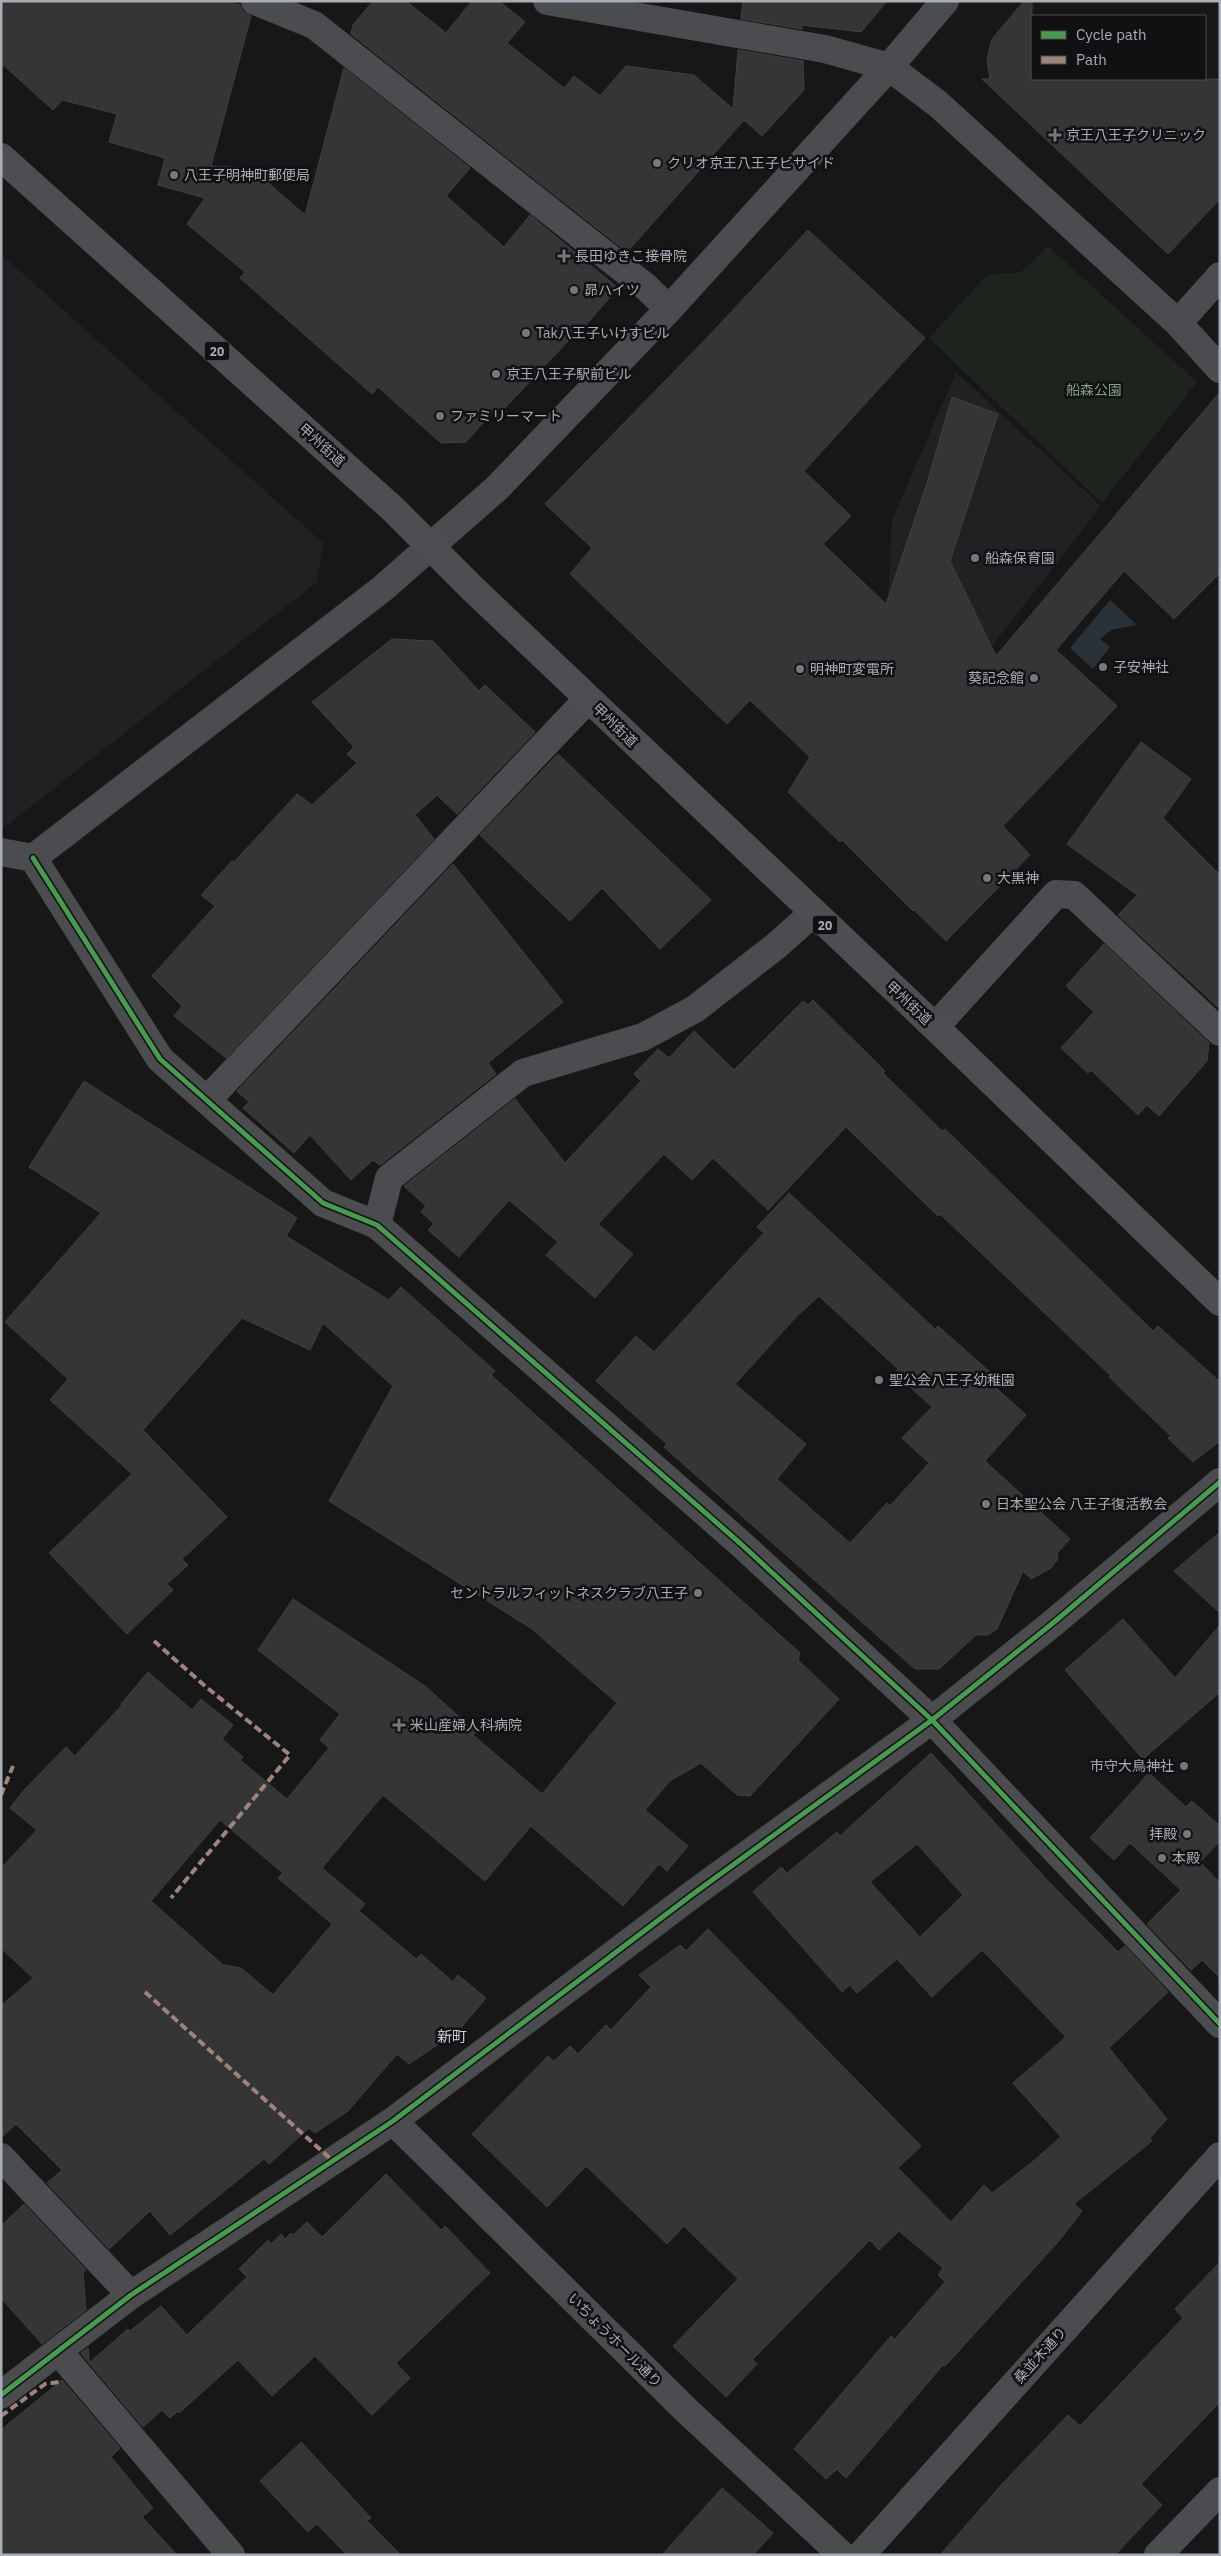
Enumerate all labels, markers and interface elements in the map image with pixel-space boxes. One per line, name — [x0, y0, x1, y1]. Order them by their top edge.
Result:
legend — [1031, 15, 1206, 80]
text: Cycle path — [1076, 25, 1147, 44]
text: Path — [1076, 50, 1107, 69]
place label: 京王八王子クリニック — [1066, 126, 1206, 144]
marker: 京王八王子クリニック — [1048, 128, 1062, 142]
place label: クリオ京王八王子ビサイド — [667, 154, 835, 172]
marker: クリオ京王八王子ビサイド — [651, 157, 663, 169]
place label: 八王子明神町郵便局 — [184, 166, 310, 184]
marker: 八王子明神町郵便局 — [168, 169, 180, 181]
place label: 長田ゆきこ接骨院 — [575, 247, 687, 265]
marker: 長田ゆきこ接骨院 — [557, 249, 571, 263]
place label: 昴ハイツ — [584, 281, 640, 299]
marker: 昴ハイツ — [568, 284, 580, 296]
place label: Tak八王子いけすビル — [536, 324, 670, 342]
marker: Tak八王子いけすビル — [520, 327, 532, 339]
road number: 20 — [204, 342, 230, 361]
place label: 京王八王子駅前ビル — [506, 365, 632, 383]
marker: 京王八王子駅前ビル — [490, 368, 502, 380]
park label: 船森公園 — [1066, 381, 1122, 399]
place label: ファミリーマート — [450, 407, 562, 425]
marker: ファミリーマート — [434, 410, 446, 422]
street label: 甲州街道 — [295, 420, 349, 470]
place label: 船森保育園 — [985, 549, 1055, 567]
marker: 船森保育園 — [969, 552, 981, 564]
place label: 子安神社 — [1113, 658, 1169, 676]
place label: 明神町変電所 — [810, 660, 894, 678]
marker: 子安神社 — [1097, 661, 1109, 673]
marker: 明神町変電所 — [794, 663, 806, 675]
place label: 葵記念館 — [968, 669, 1024, 687]
marker: 葵記念館 — [1028, 672, 1040, 684]
street label: 甲州街道 — [589, 699, 641, 751]
place label: 大黒神 — [997, 869, 1039, 887]
marker: 大黒神 — [981, 872, 993, 884]
road number: 20 — [812, 916, 838, 934]
street label: 甲州街道 — [882, 977, 936, 1029]
place label: 聖公会八王子幼稚園 — [889, 1371, 1015, 1389]
marker: 聖公会八王子幼稚園 — [873, 1374, 885, 1386]
place label: 日本聖公会 八王子復活教会 — [996, 1495, 1167, 1513]
marker: 日本聖公会 八王子復活教会 — [980, 1498, 992, 1510]
place label: セントラルフィットネスクラブ八王子 — [450, 1584, 688, 1602]
marker: セントラルフィットネスクラブ八王子 — [692, 1587, 704, 1599]
place label: 米山産婦人科病院 — [410, 1716, 522, 1734]
marker: 米山産婦人科病院 — [392, 1718, 406, 1732]
place label: 市守大鳥神社 — [1090, 1757, 1174, 1775]
marker: 市守大鳥神社 — [1178, 1760, 1190, 1772]
place label: 拝殿 — [1149, 1825, 1177, 1843]
marker: 拝殿 — [1181, 1828, 1193, 1840]
place label: 本殿 — [1172, 1849, 1200, 1867]
marker: 本殿 — [1156, 1852, 1168, 1864]
district label: 新町 — [437, 2027, 467, 2046]
street label: いちょうホール通り — [564, 2289, 666, 2391]
street label: 桑並木通り — [1010, 2323, 1070, 2387]

